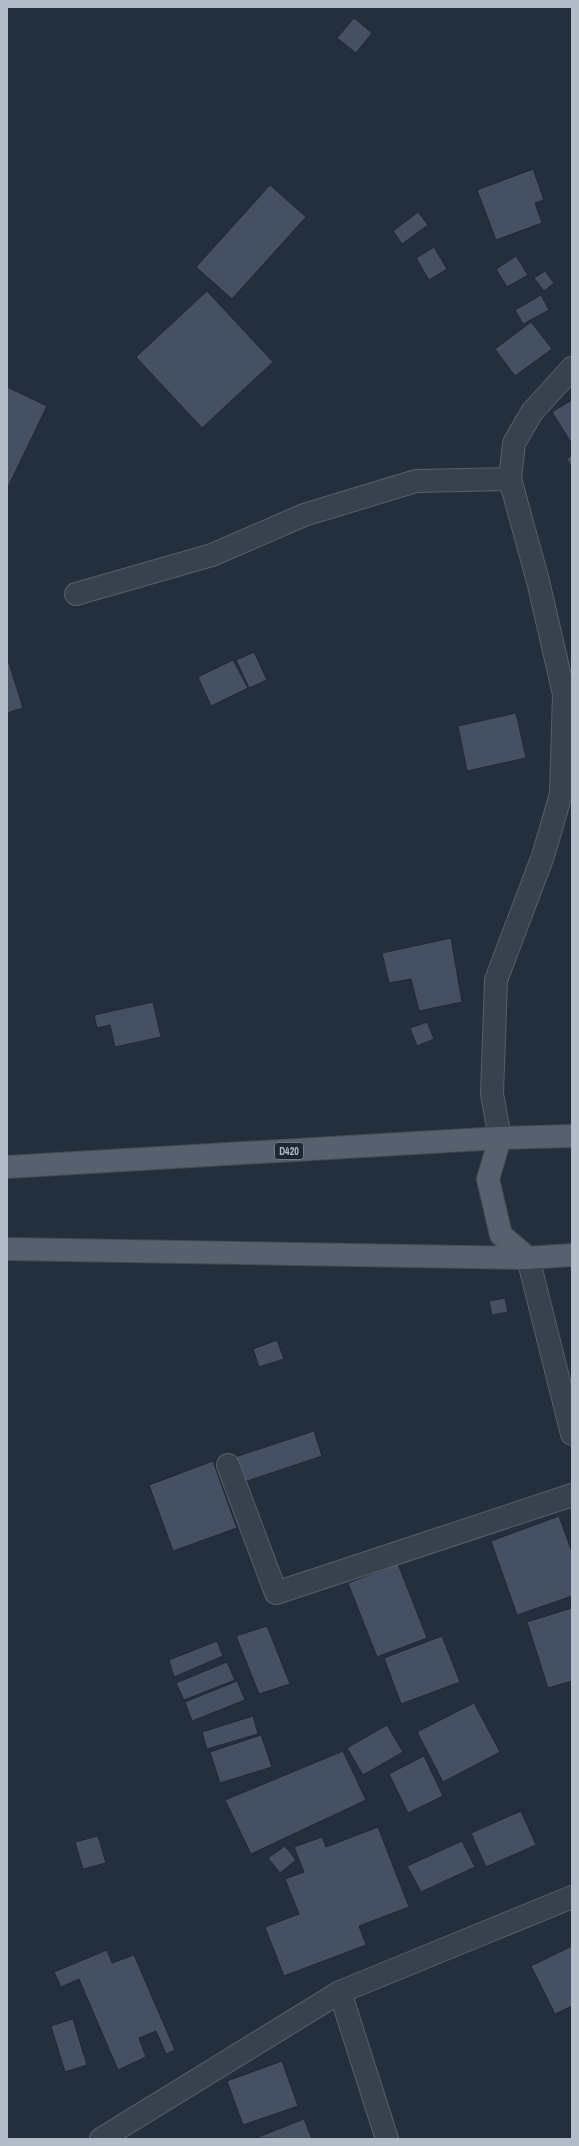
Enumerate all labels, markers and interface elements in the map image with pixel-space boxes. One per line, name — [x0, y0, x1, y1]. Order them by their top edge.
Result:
road number: D420 — [275, 1143, 303, 1159]

